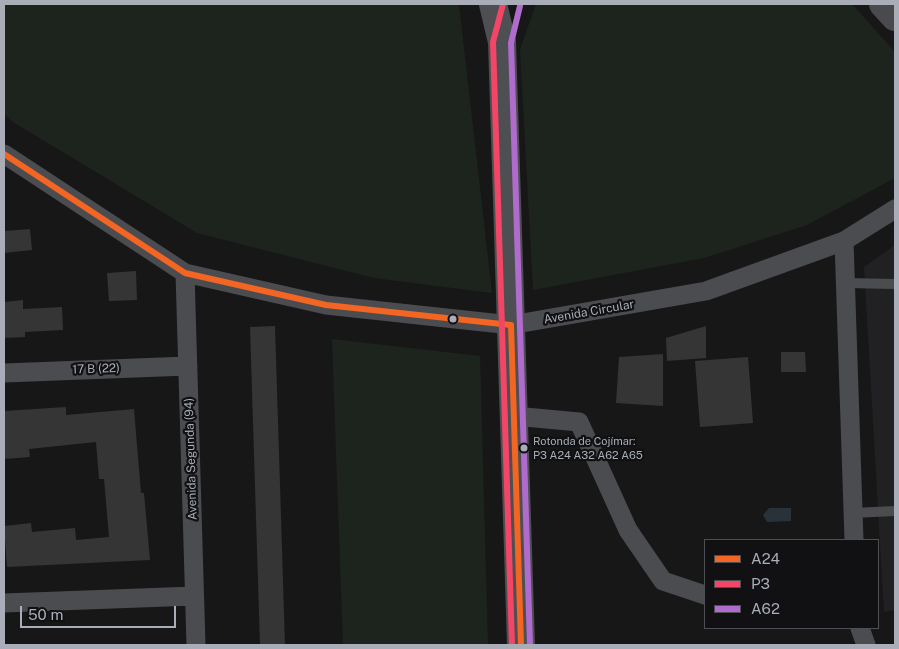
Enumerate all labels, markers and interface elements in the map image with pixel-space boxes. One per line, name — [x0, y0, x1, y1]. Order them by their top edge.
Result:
street label: Avenida Circular — [543, 297, 635, 327]
unlabelled marker — [448, 314, 458, 324]
street label: 17 B (22) — [72, 361, 120, 377]
street label: Avenida Segunda (94) — [182, 398, 200, 520]
place label: Rotonda de Cojímar: P3 A24 A32 A62 A65 — [533, 435, 643, 461]
marker: Rotonda de Cojímar: P3 A24 A32 A62 A65 — [519, 443, 529, 453]
legend — [704, 539, 879, 629]
text: A24 — [751, 550, 780, 567]
text: P3 — [751, 575, 770, 592]
scale bar — [22, 596, 179, 628]
text: A62 — [751, 600, 780, 617]
text: 50 m — [28, 606, 63, 623]

